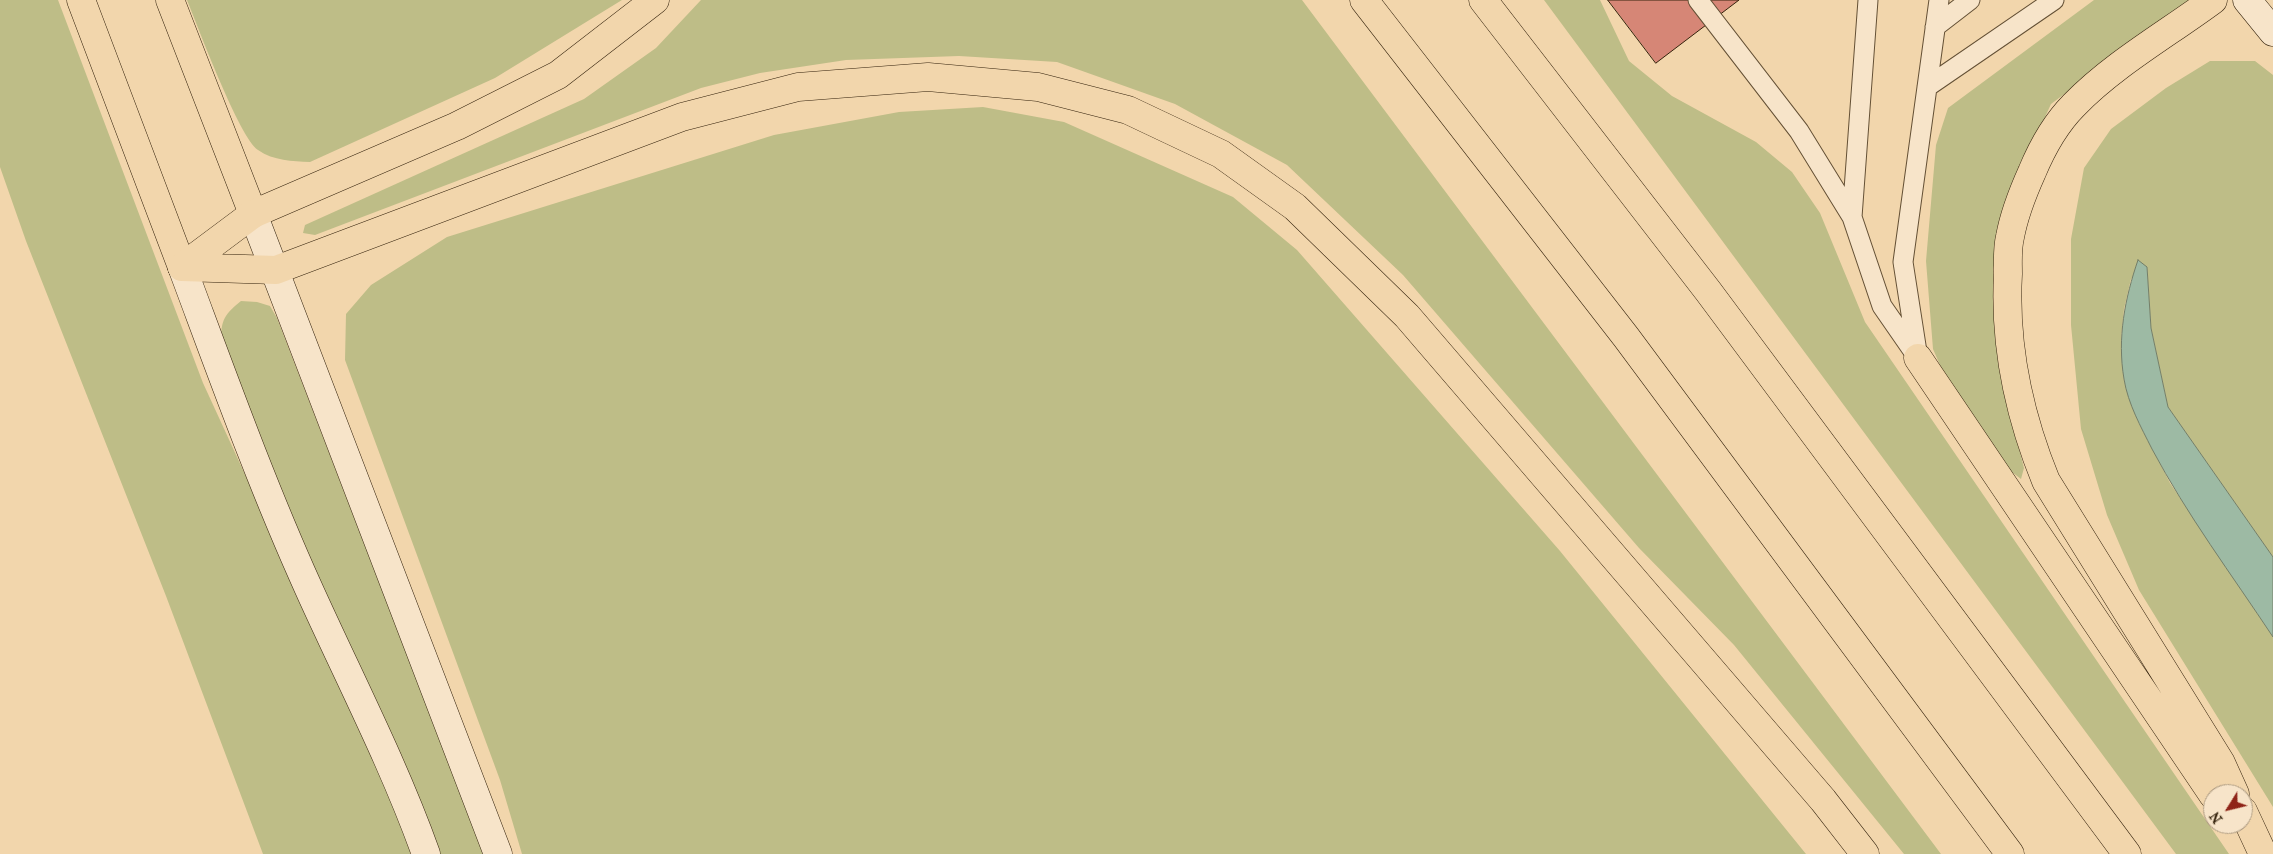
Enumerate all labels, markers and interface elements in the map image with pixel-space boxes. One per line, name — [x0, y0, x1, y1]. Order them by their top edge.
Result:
north arrow — [2203, 784, 2253, 834]
text: N — [2206, 808, 2226, 827]

